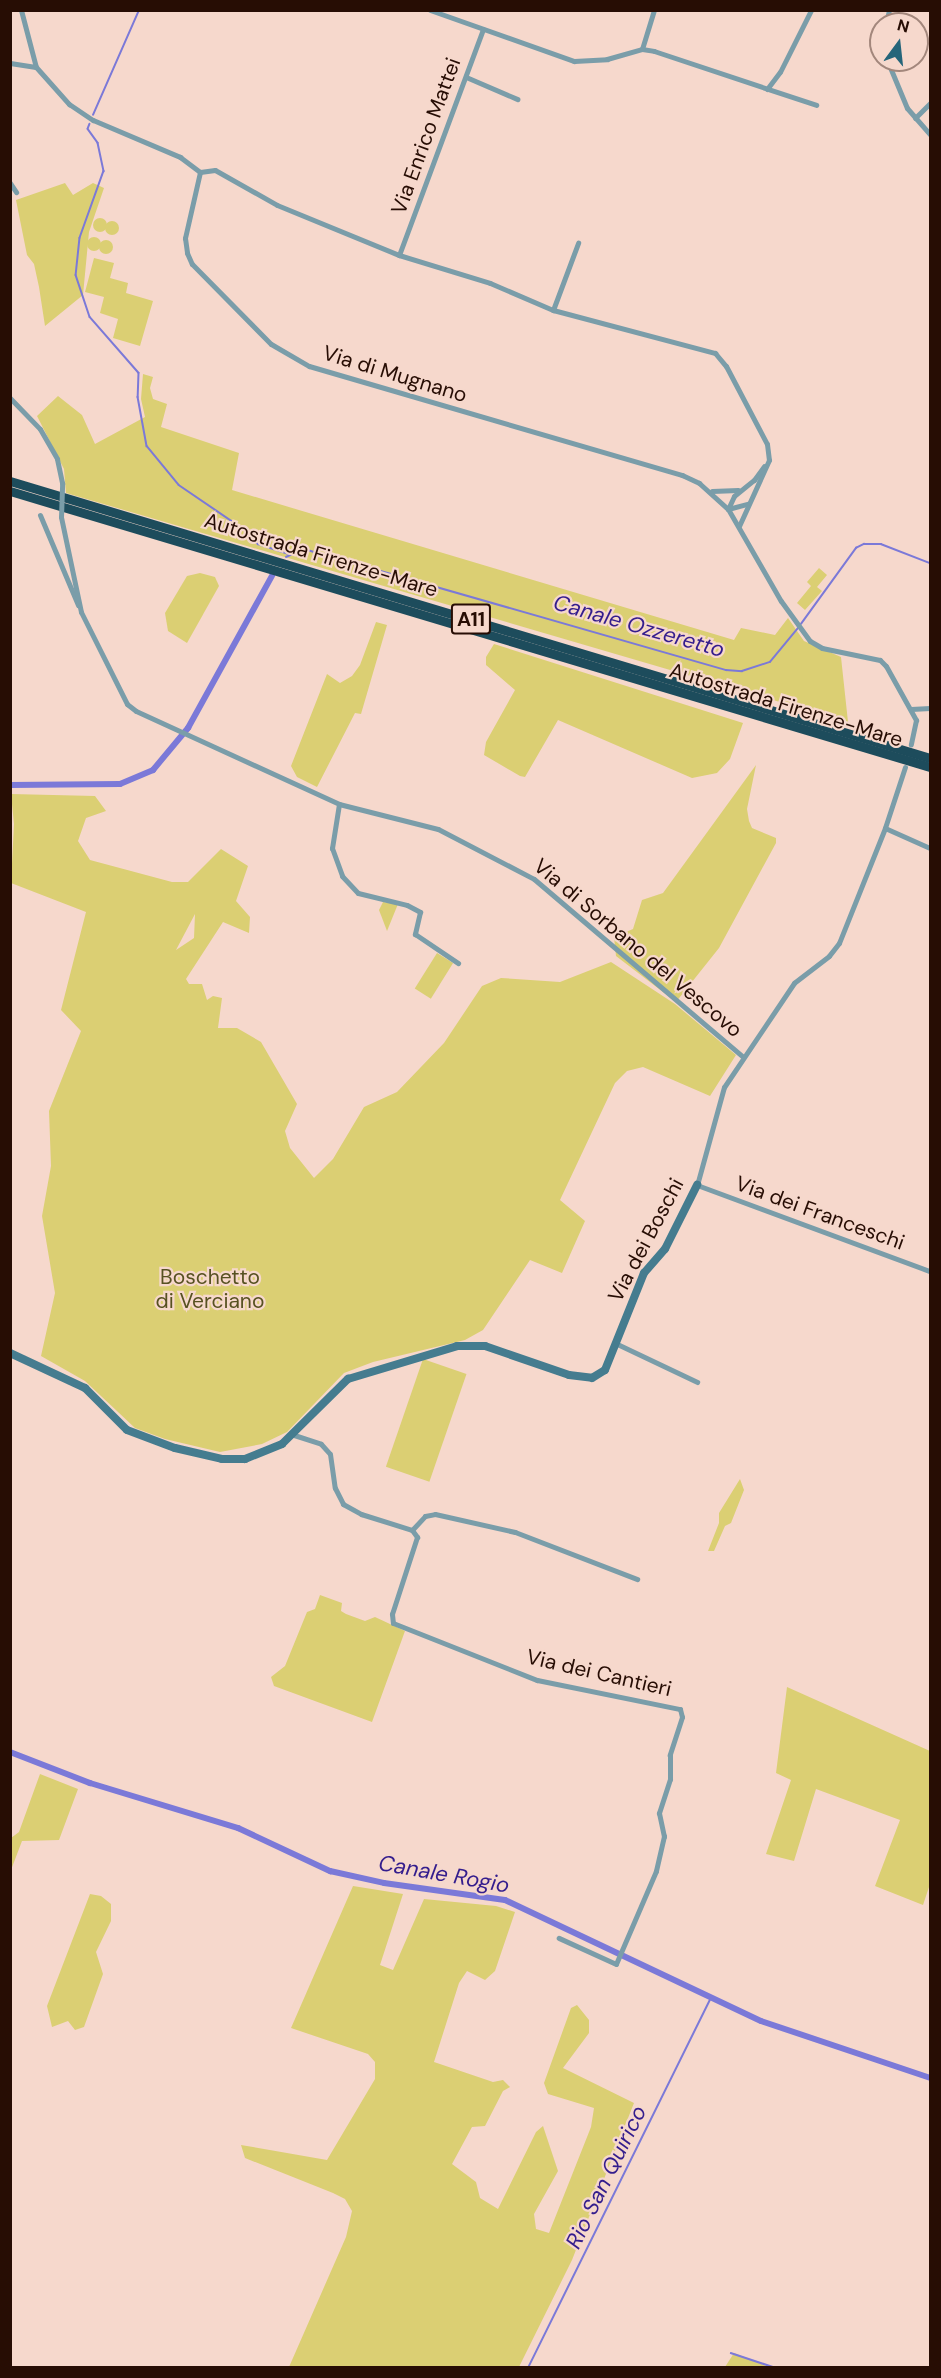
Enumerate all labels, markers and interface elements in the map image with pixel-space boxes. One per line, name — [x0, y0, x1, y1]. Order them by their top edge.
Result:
north arrow — [869, 12, 929, 72]
text: N — [895, 14, 912, 38]
street label: Via Enrico Mattei — [386, 54, 466, 218]
street label: Via di Mugnano — [320, 340, 470, 408]
street label: Autostrada Firenze-Mare — [201, 507, 441, 603]
water label: Canale Ozzeretto — [550, 589, 728, 663]
road number: A11 — [450, 602, 492, 636]
street label: Autostrada Firenze-Mare — [666, 657, 906, 753]
street label: Via di Sorbano del Vescovo — [529, 853, 747, 1043]
street label: Via dei Franceschi — [732, 1171, 908, 1255]
street label: Via dei Boschi — [603, 1174, 689, 1306]
park label: Boschetto di Verciano — [156, 1264, 264, 1314]
street label: Via dei Cantieri — [524, 1644, 674, 1702]
water label: Canale Rogio — [376, 1849, 512, 1899]
water label: Rio San Quirico — [560, 2101, 652, 2253]

